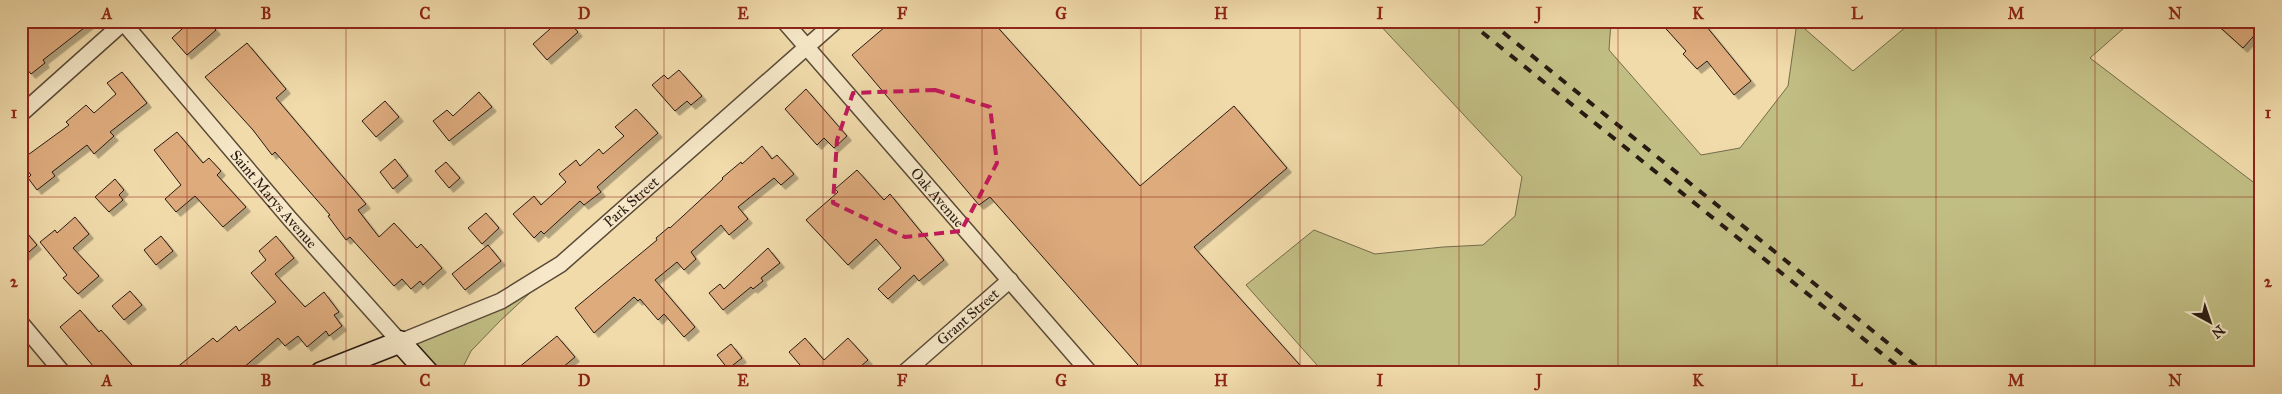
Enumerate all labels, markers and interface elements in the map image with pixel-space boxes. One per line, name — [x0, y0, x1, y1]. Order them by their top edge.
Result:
text: A — [101, 4, 113, 23]
text: B — [261, 4, 271, 23]
text: C — [420, 4, 431, 23]
text: D — [578, 4, 591, 23]
text: E — [737, 4, 749, 23]
text: F — [897, 4, 908, 23]
text: G — [1055, 4, 1067, 23]
text: H — [1214, 4, 1228, 23]
text: I — [1377, 4, 1384, 23]
text: J — [1534, 4, 1543, 24]
text: K — [1692, 4, 1704, 23]
text: L — [1851, 4, 1863, 23]
text: M — [2008, 4, 2025, 23]
text: N — [2168, 4, 2182, 23]
text: 1 — [11, 103, 18, 122]
text: 1 — [2265, 103, 2272, 122]
street label: Saint Marys Avenue — [226, 146, 321, 252]
street label: Oak Avenue — [907, 164, 968, 231]
street label: Park Street — [600, 172, 663, 231]
text: 2 — [10, 272, 19, 291]
text: 2 — [2264, 272, 2273, 291]
street label: Grant Street — [933, 284, 1003, 349]
north arrow — [2184, 296, 2234, 346]
text: N — [2208, 321, 2228, 342]
text: A — [101, 371, 113, 390]
text: B — [261, 371, 271, 390]
text: C — [420, 371, 431, 390]
text: D — [578, 371, 591, 390]
text: E — [737, 371, 749, 390]
text: F — [897, 371, 908, 390]
text: G — [1055, 371, 1067, 390]
text: H — [1214, 371, 1228, 390]
text: I — [1377, 371, 1384, 390]
text: J — [1534, 371, 1543, 391]
text: K — [1692, 371, 1704, 390]
text: L — [1851, 371, 1863, 390]
text: M — [2008, 371, 2025, 390]
text: N — [2168, 371, 2182, 390]

